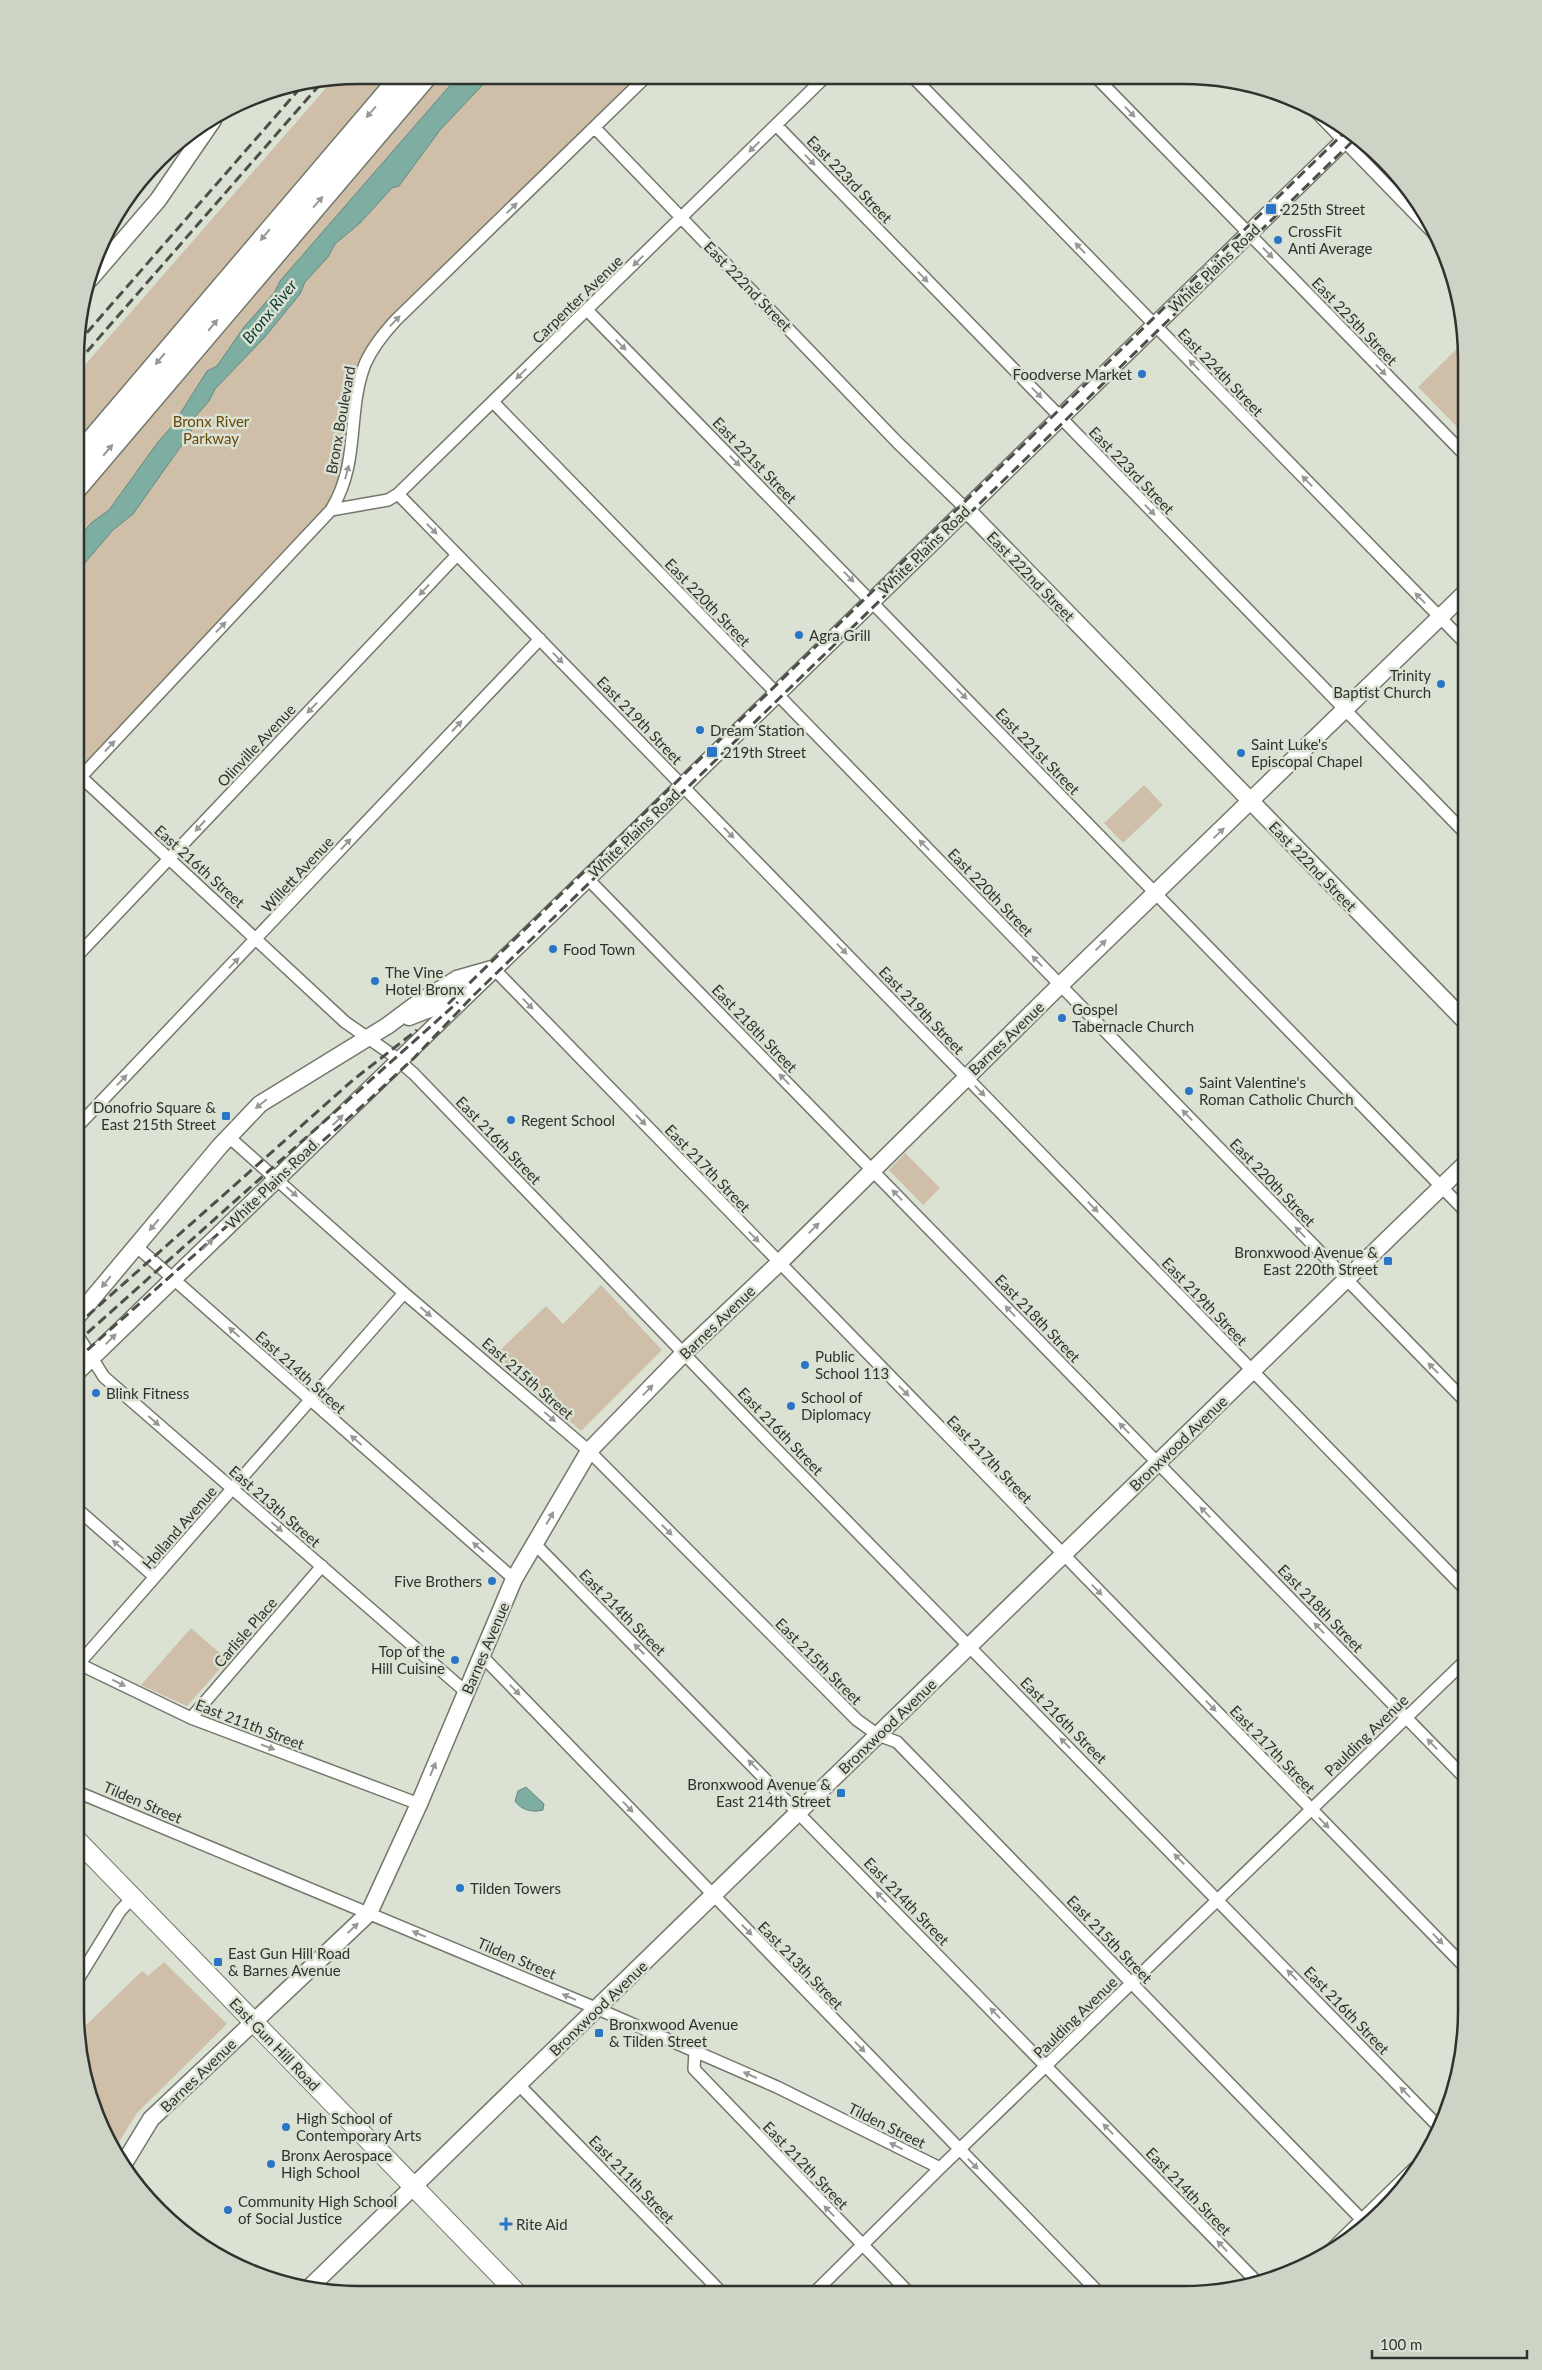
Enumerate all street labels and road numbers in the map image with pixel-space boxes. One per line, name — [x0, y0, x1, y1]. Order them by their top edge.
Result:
street label: East 223rd Street — [804, 131, 897, 227]
street label: White Plains Road — [1165, 220, 1263, 316]
street label: East 222nd Street — [701, 237, 796, 335]
street label: Carpenter Avenue — [528, 251, 626, 347]
street label: East 225th Street — [1309, 273, 1402, 369]
street label: East 224th Street — [1175, 324, 1268, 420]
street label: Bronx Boulevard — [322, 365, 358, 475]
street label: East 221st Street — [709, 413, 801, 507]
street label: East 223rd Street — [1086, 422, 1179, 518]
street label: White Plains Road — [875, 502, 973, 598]
street label: East 222nd Street — [984, 527, 1079, 625]
street label: East 220th Street — [662, 554, 755, 650]
street label: East 219th Street — [594, 672, 687, 768]
street label: Olinville Avenue — [213, 700, 299, 790]
street label: East 221st Street — [992, 704, 1084, 798]
street label: White Plains Road — [585, 785, 683, 881]
street label: East 222nd Street — [1266, 817, 1361, 915]
street label: East 216th Street — [151, 821, 249, 912]
street label: Willett Avenue — [257, 832, 337, 916]
street label: East 220th Street — [945, 844, 1038, 940]
street label: East 219th Street — [876, 962, 969, 1058]
street label: East 218th Street — [709, 980, 802, 1076]
street label: Barnes Avenue — [964, 997, 1048, 1079]
street label: East 216th Street — [453, 1092, 546, 1188]
street label: East 217th Street — [662, 1120, 755, 1216]
street label: East 220th Street — [1227, 1134, 1320, 1230]
street label: White Plains Road — [222, 1136, 320, 1232]
street label: East 219th Street — [1159, 1253, 1252, 1349]
street label: East 218th Street — [992, 1270, 1085, 1366]
street label: Barnes Avenue — [675, 1281, 759, 1363]
street label: East 214th Street — [252, 1327, 350, 1418]
street label: East 215th Street — [479, 1334, 578, 1423]
street label: East 216th Street — [735, 1383, 828, 1479]
street label: Bronxwood Avenue — [1125, 1392, 1231, 1494]
street label: East 217th Street — [944, 1411, 1037, 1507]
street label: East 213th Street — [226, 1462, 325, 1551]
street label: Holland Avenue — [138, 1482, 220, 1572]
street label: East 218th Street — [1275, 1560, 1368, 1656]
street label: East 214th Street — [576, 1565, 670, 1659]
street label: Carlisle Place — [210, 1593, 280, 1671]
street label: Barnes Avenue — [458, 1599, 513, 1697]
street label: East 215th Street — [772, 1614, 866, 1708]
street label: East 216th Street — [1017, 1673, 1111, 1767]
street label: Bronxwood Avenue — [834, 1675, 940, 1777]
street label: Paulding Avenue — [1320, 1691, 1412, 1779]
street label: East 211th Street — [193, 1695, 307, 1753]
street label: East 217th Street — [1227, 1701, 1320, 1797]
street label: Tilden Street — [101, 1777, 186, 1827]
street label: East 214th Street — [861, 1853, 954, 1949]
street label: East 215th Street — [1064, 1891, 1157, 1987]
street label: East 213th Street — [755, 1917, 848, 2013]
street label: Tilden Street — [475, 1933, 560, 1983]
street label: Bronxwood Avenue — [545, 1957, 651, 2059]
street label: East 216th Street — [1301, 1962, 1394, 2058]
street label: Paulding Avenue — [1029, 1973, 1121, 2061]
street label: East Gun Hill Road — [226, 1994, 324, 2094]
street label: Barnes Avenue — [156, 2034, 240, 2116]
street label: Tilden Street — [845, 2099, 929, 2152]
street label: East 212th Street — [760, 2117, 853, 2213]
street label: East 211th Street — [586, 2131, 679, 2227]
street label: East 214th Street — [1143, 2143, 1236, 2239]

